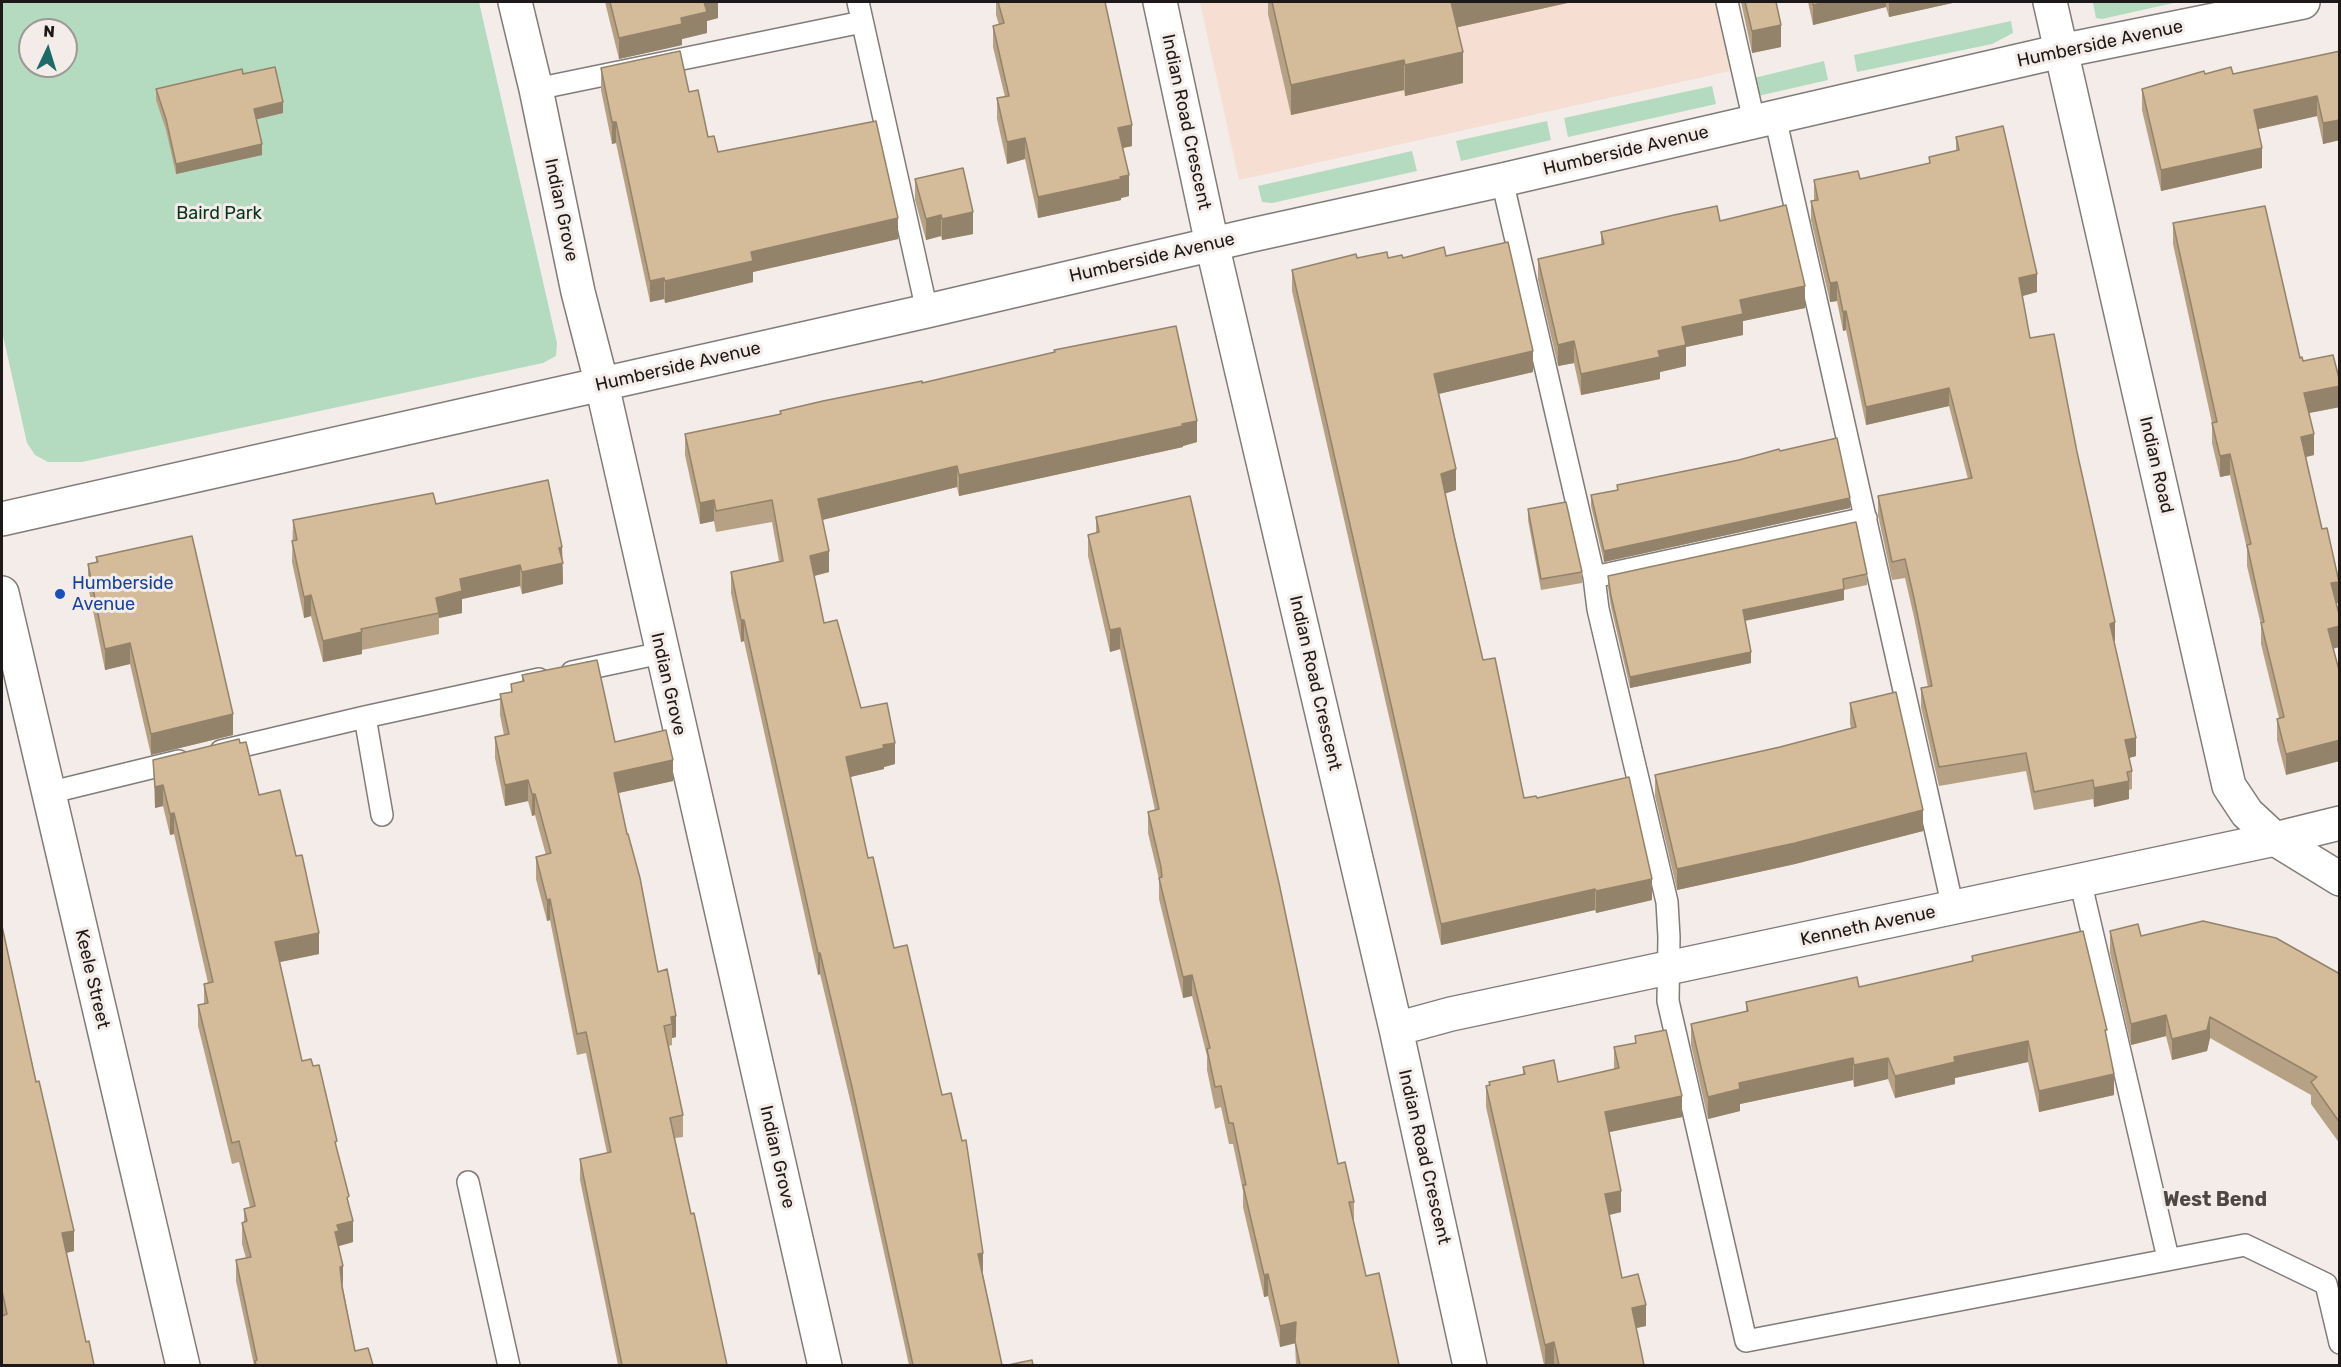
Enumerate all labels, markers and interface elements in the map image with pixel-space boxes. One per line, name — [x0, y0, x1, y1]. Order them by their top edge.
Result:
street label: Humberside Avenue — [2015, 16, 2185, 72]
north arrow — [18, 18, 78, 78]
text: N — [43, 22, 56, 41]
street label: Indian Road Crescent — [1157, 32, 1215, 212]
street label: Humberside Avenue — [1541, 121, 1711, 181]
street label: Indian Grove — [540, 157, 582, 263]
park label: Baird Park — [176, 203, 262, 225]
street label: Humberside Avenue — [1067, 228, 1237, 288]
street label: Humberside Avenue — [593, 337, 763, 397]
street label: Indian Road — [2134, 414, 2178, 516]
place label: Humberside Avenue — [72, 573, 174, 616]
marker: Humberside Avenue — [53, 587, 67, 601]
street label: Indian Road Crescent — [1284, 593, 1346, 773]
street label: Indian Grove — [646, 631, 690, 737]
street label: Kenneth Avenue — [1798, 901, 1938, 951]
street label: Keele Street — [70, 927, 114, 1031]
street label: Indian Road Crescent — [1393, 1067, 1455, 1247]
street label: Indian Grove — [755, 1104, 799, 1210]
district label: West Bend — [2163, 1188, 2267, 1212]

